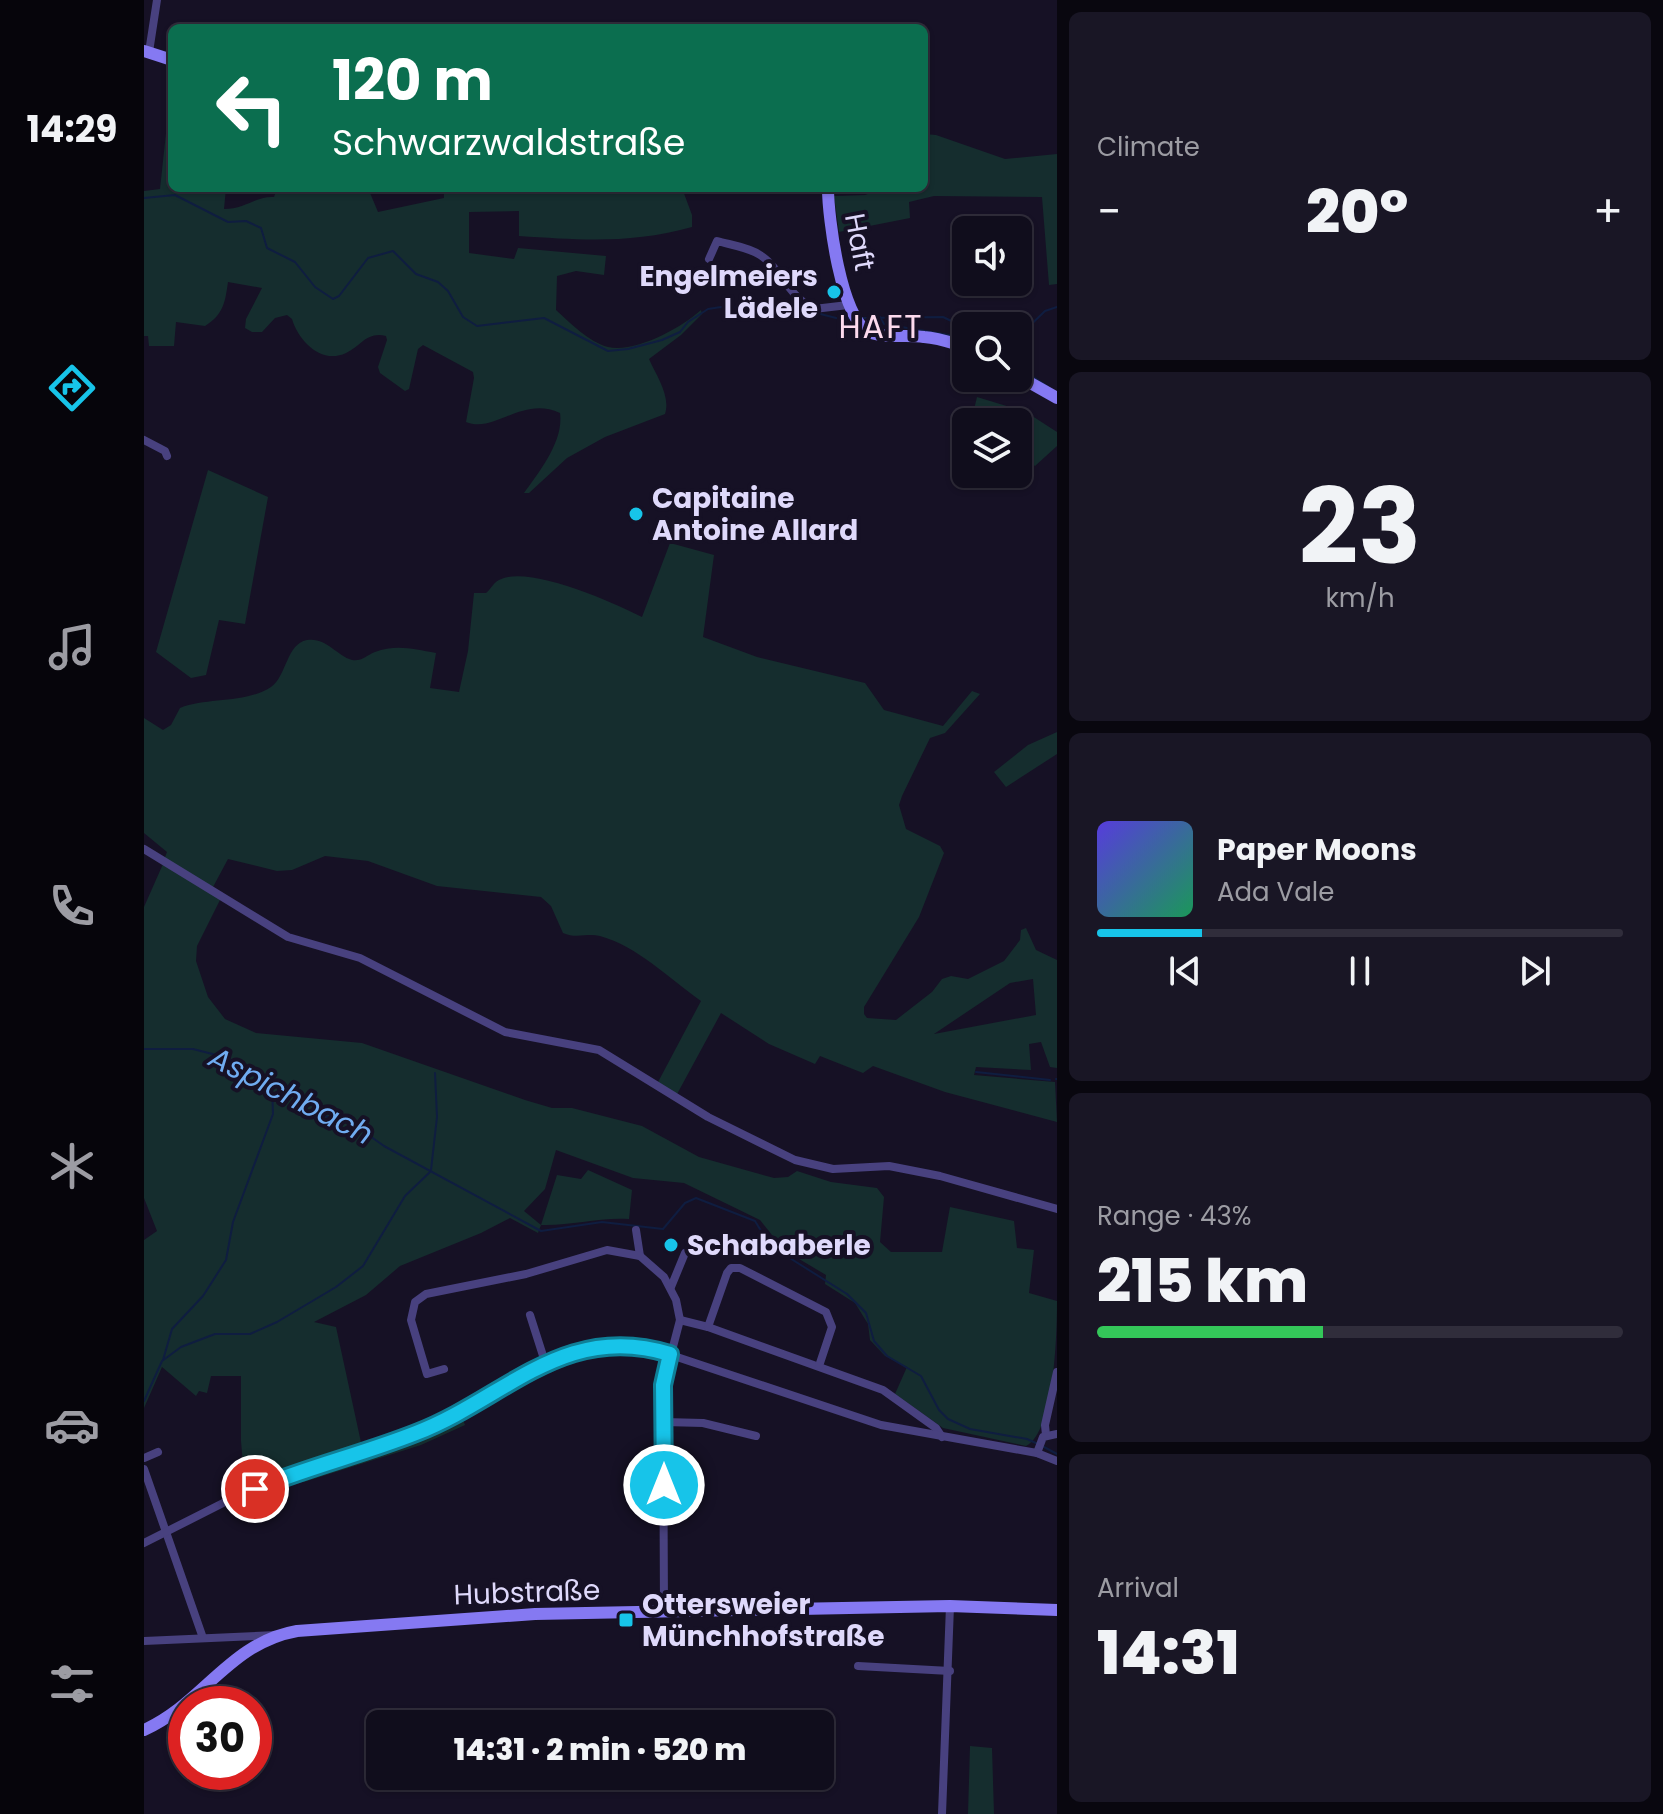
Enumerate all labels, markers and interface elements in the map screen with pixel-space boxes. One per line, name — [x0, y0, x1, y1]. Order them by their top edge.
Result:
text: 120 m — [332, 41, 493, 120]
icon: left — [200, 56, 304, 160]
text: 14:29 — [27, 104, 117, 155]
text: Schwarzwaldstraße — [332, 117, 685, 168]
text: Climate — [1097, 129, 1200, 165]
text: 20° — [1306, 170, 1408, 254]
text: − — [1097, 181, 1121, 242]
text: + — [1593, 181, 1623, 242]
street label: Haft — [835, 210, 884, 274]
map controls — [952, 216, 1032, 488]
button: sound — [952, 216, 1032, 296]
place label: Engelmeiers Lädele — [639, 257, 818, 328]
marker: Engelmeiers Lädele — [825, 283, 843, 301]
district label: HAFT — [838, 304, 924, 349]
button: search — [952, 312, 1032, 392]
icon: directions — [44, 360, 100, 416]
button: layers — [952, 408, 1032, 488]
text: 23 — [1299, 454, 1421, 599]
place label: Capitaine Antoine Allard — [652, 479, 858, 550]
marker: Capitaine Antoine Allard — [627, 505, 645, 523]
text: km/h — [1325, 580, 1395, 616]
icon: music — [44, 619, 100, 675]
text: Paper Moons — [1217, 828, 1417, 871]
text: Ada Vale — [1217, 874, 1334, 910]
icon: phone — [44, 878, 100, 934]
icon: previous — [1163, 949, 1207, 993]
icon: pause — [1338, 949, 1382, 993]
icon: next — [1513, 949, 1557, 993]
water label: Aspichbach — [201, 1035, 381, 1155]
icon: climate — [44, 1138, 100, 1194]
text: Range · 43% — [1097, 1198, 1252, 1234]
place label: Schababerle — [687, 1226, 871, 1265]
marker: Schababerle — [662, 1236, 680, 1254]
text: 215 km — [1097, 1239, 1308, 1323]
icon: car — [44, 1397, 100, 1453]
position arrow — [622, 1443, 706, 1527]
pin — [221, 1455, 289, 1523]
icon: arrive — [233, 1467, 277, 1511]
street label: Hubstraße — [453, 1570, 601, 1615]
text: Arrival — [1097, 1570, 1179, 1606]
place label: Ottersweier Münchhofstraße — [642, 1585, 885, 1656]
marker: Ottersweier Münchhofstraße — [617, 1611, 635, 1629]
text: 14:31 — [1097, 1611, 1240, 1695]
icon: filters — [44, 1656, 100, 1712]
speed limit sign: 30 — [168, 1686, 272, 1790]
text: 14:31 · 2 min · 520 m — [454, 1728, 746, 1771]

